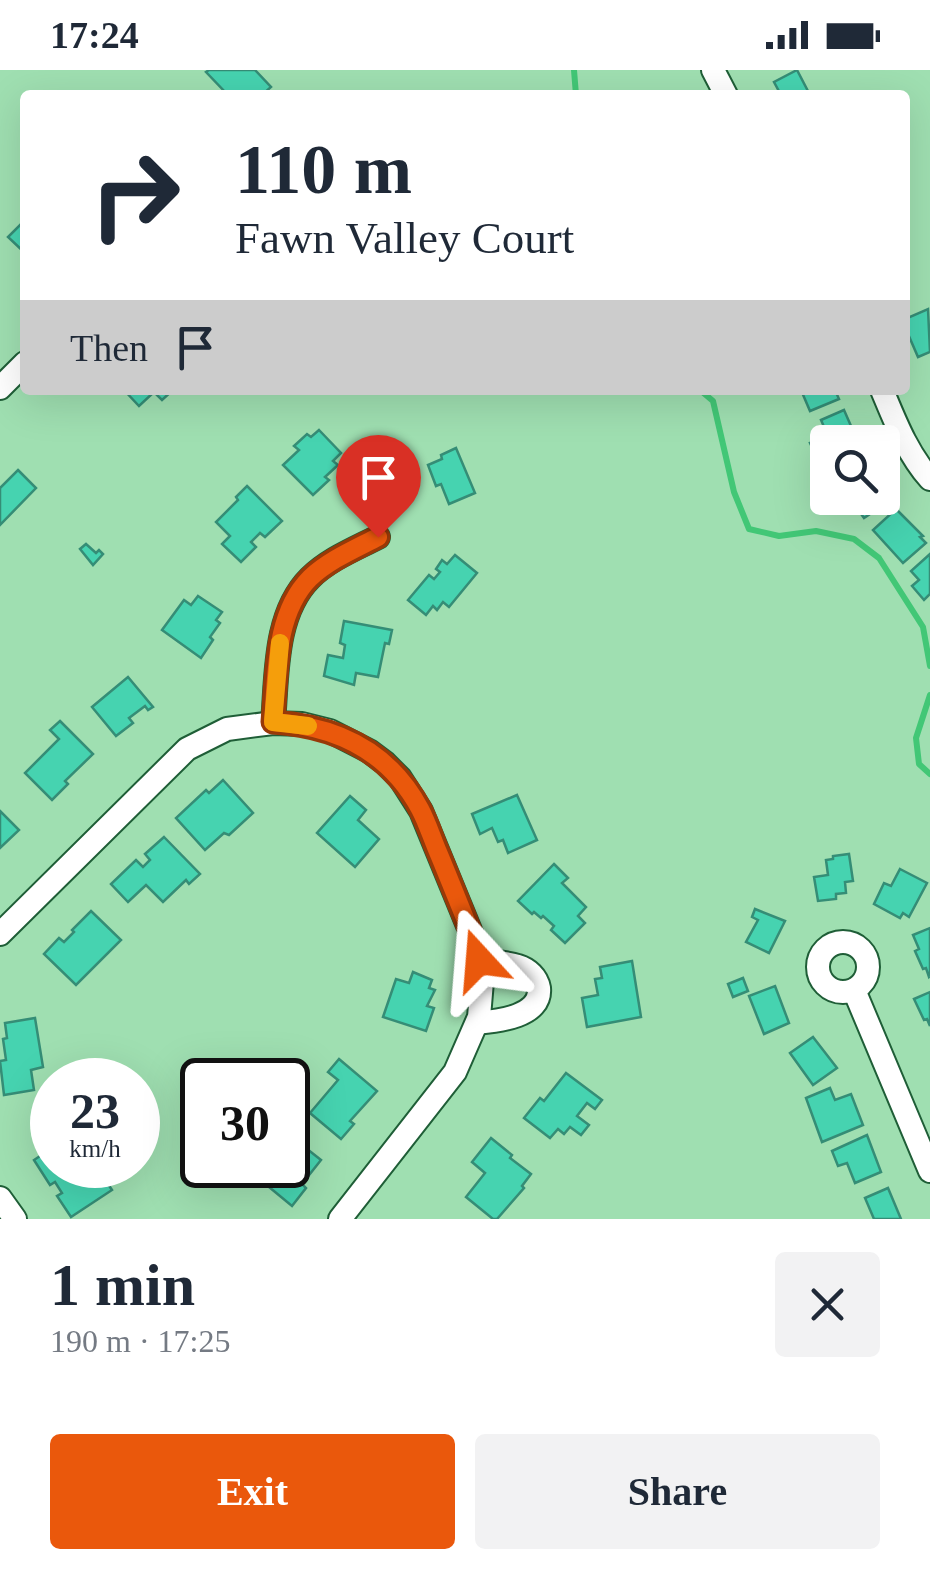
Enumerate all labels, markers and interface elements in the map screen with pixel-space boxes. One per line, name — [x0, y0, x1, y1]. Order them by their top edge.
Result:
text: 17:24 — [50, 14, 139, 56]
icon: right — [70, 130, 200, 260]
text: 110 m — [235, 131, 412, 208]
text: Fawn Valley Court — [235, 213, 574, 263]
icon: arrive — [168, 320, 223, 375]
text: Then — [70, 327, 148, 369]
map controls — [810, 425, 900, 515]
button: search — [810, 425, 900, 515]
pin — [336, 435, 421, 538]
icon: arrive — [351, 450, 406, 505]
position arrow — [427, 908, 531, 1012]
speed limit sign: 30 — [180, 1058, 310, 1188]
text: 23 — [70, 1083, 120, 1139]
text: km/h — [69, 1135, 121, 1162]
text: 1 min — [50, 1252, 195, 1318]
button: close — [775, 1252, 880, 1357]
text: 190 m · 17:25 — [50, 1323, 230, 1359]
button: Exit — [50, 1434, 455, 1549]
button: Share — [475, 1434, 880, 1549]

